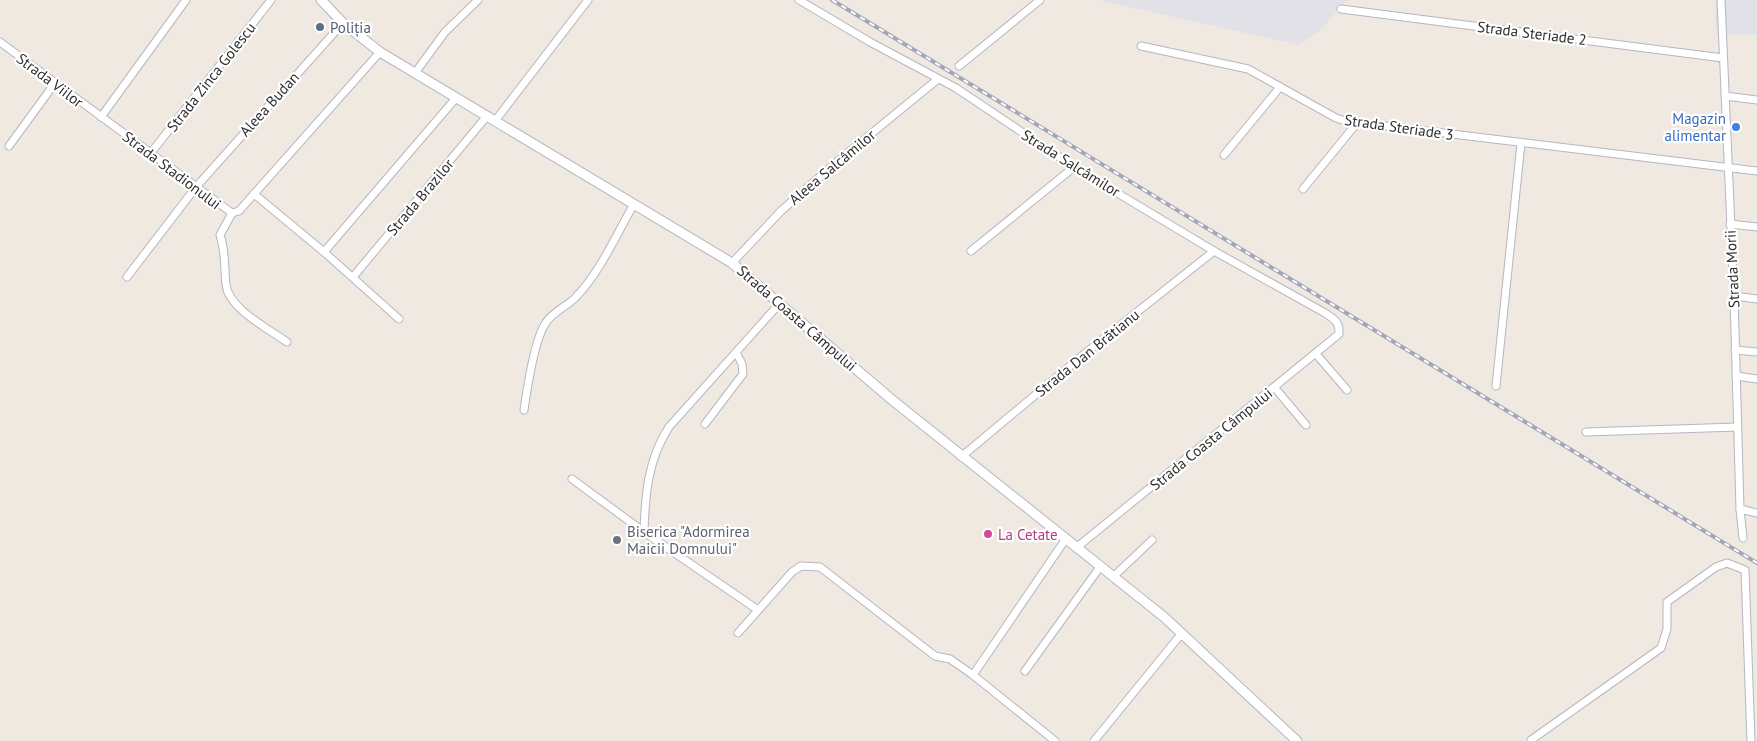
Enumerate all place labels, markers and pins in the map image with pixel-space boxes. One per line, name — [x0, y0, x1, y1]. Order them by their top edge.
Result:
place label: Poliția — [330, 18, 371, 37]
marker: Poliția — [314, 21, 326, 33]
place label: Magazin alimentar — [1665, 109, 1726, 145]
marker: Magazin alimentar — [1730, 121, 1742, 133]
place label: Biserica "Adormirea Maicii Domnului" — [627, 522, 750, 558]
place label: La Cetate — [998, 525, 1058, 544]
marker: La Cetate — [982, 528, 994, 540]
marker: Biserica "Adormirea Maicii Domnului" — [611, 534, 623, 546]

